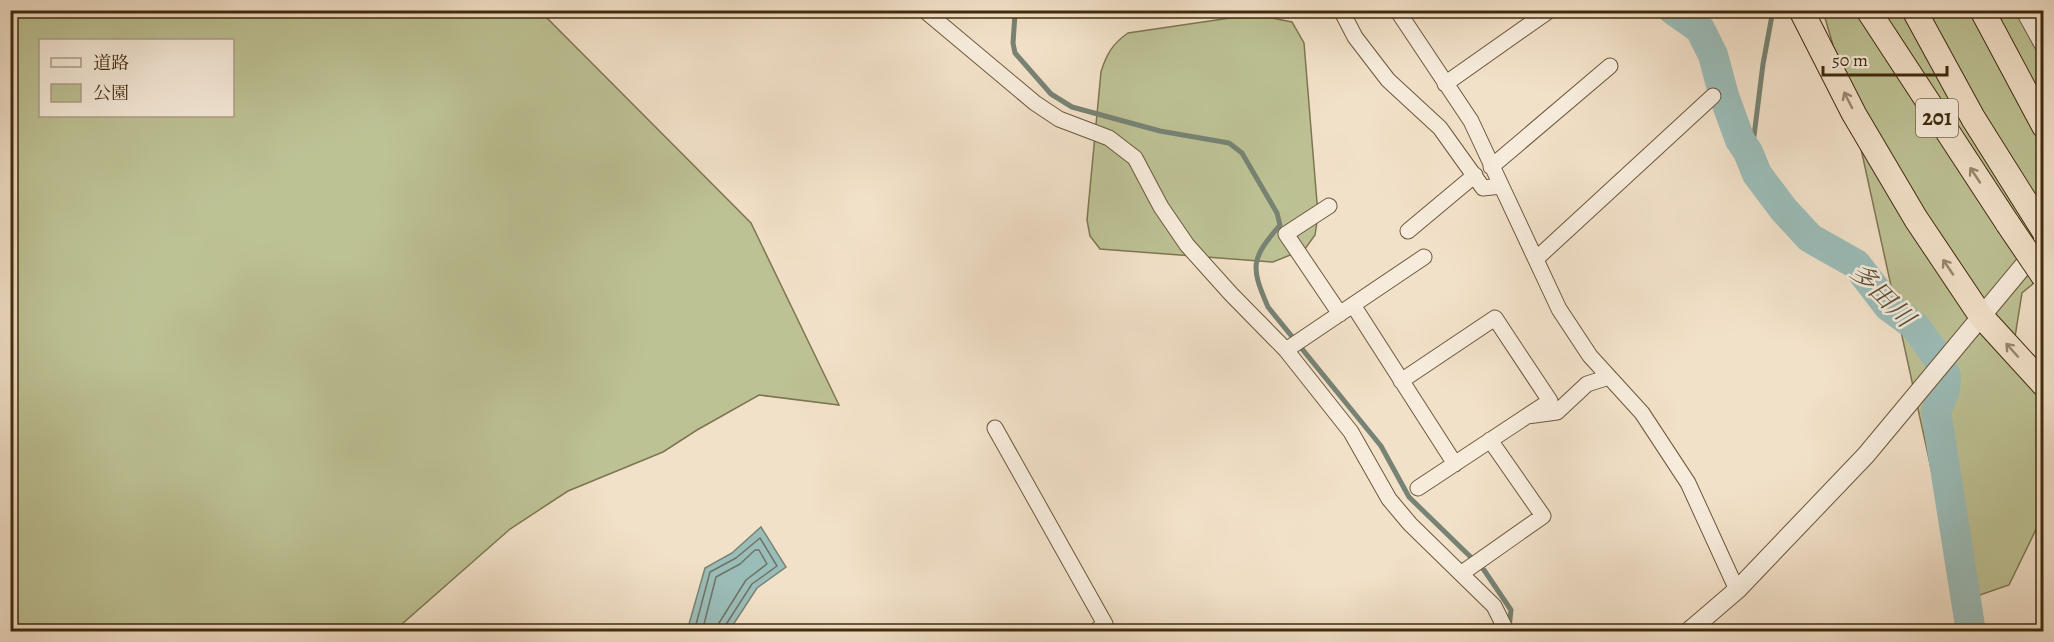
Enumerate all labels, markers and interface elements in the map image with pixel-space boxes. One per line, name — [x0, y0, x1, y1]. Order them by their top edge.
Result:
legend — [39, 39, 234, 117]
scale bar — [1823, 39, 1948, 77]
text: 50 m — [1832, 48, 1868, 72]
text: 道路 — [93, 51, 129, 75]
text: 公園 — [93, 81, 129, 105]
one-way arrow — [1841, 92, 1853, 110]
road number: 201 — [1916, 99, 1958, 137]
one-way arrow — [1969, 167, 1981, 184]
water label: 多田川 — [1842, 255, 1924, 337]
one-way arrow — [1942, 260, 1954, 276]
one-way arrow — [2005, 343, 2019, 358]

